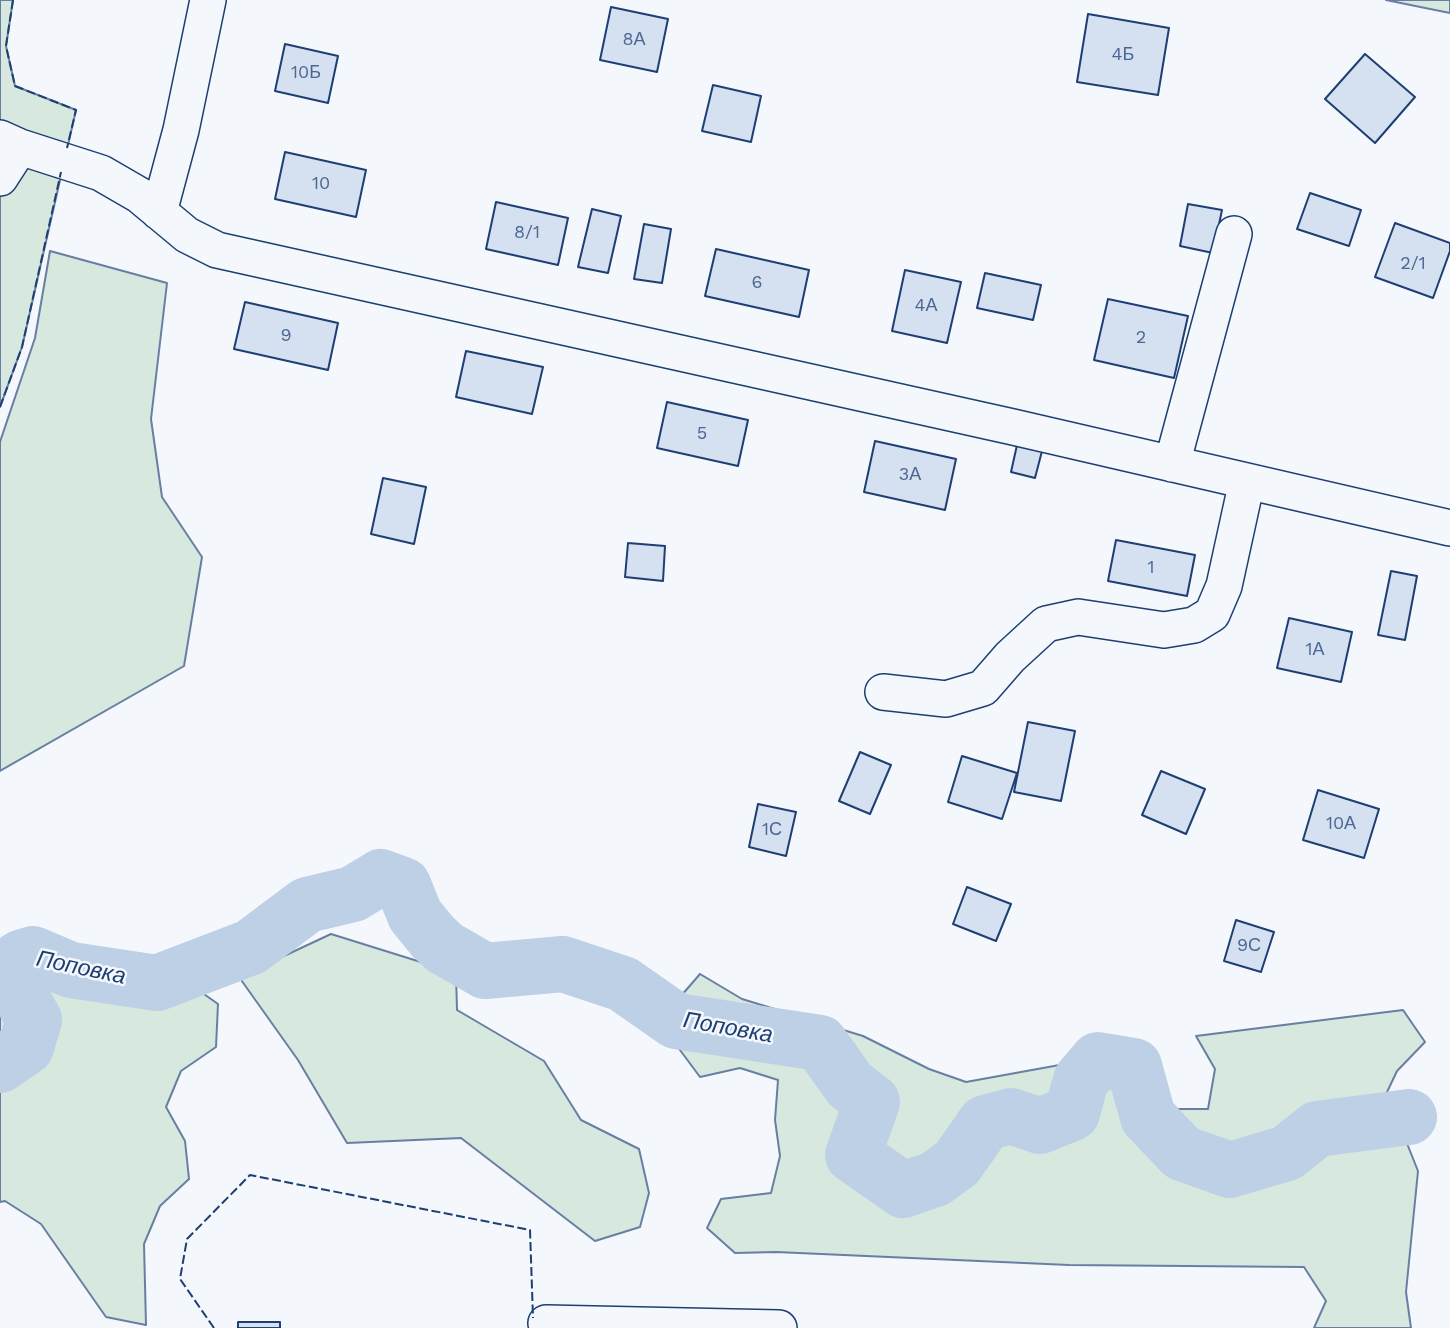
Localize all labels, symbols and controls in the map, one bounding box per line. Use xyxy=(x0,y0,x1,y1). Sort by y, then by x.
house number: 8А xyxy=(622,29,646,51)
house number: 4Б xyxy=(1112,44,1134,66)
house number: 10Б xyxy=(291,62,321,84)
house number: 10 xyxy=(312,173,330,195)
house number: 8/1 xyxy=(514,222,540,244)
house number: 2/1 xyxy=(1400,253,1426,275)
house number: 6 xyxy=(752,272,762,294)
house number: 4А xyxy=(914,295,938,317)
house number: 9 xyxy=(280,325,292,347)
house number: 2 xyxy=(1136,327,1146,349)
house number: 5 xyxy=(697,423,707,445)
house number: 3А xyxy=(899,464,921,486)
house number: 1 xyxy=(1147,557,1155,579)
house number: 1А xyxy=(1305,639,1325,661)
house number: 10А xyxy=(1326,813,1356,835)
house number: 1С xyxy=(762,819,782,841)
house number: 9С xyxy=(1237,935,1261,957)
water label: Поповка xyxy=(34,945,128,991)
water label: Поповка xyxy=(681,1007,775,1049)

